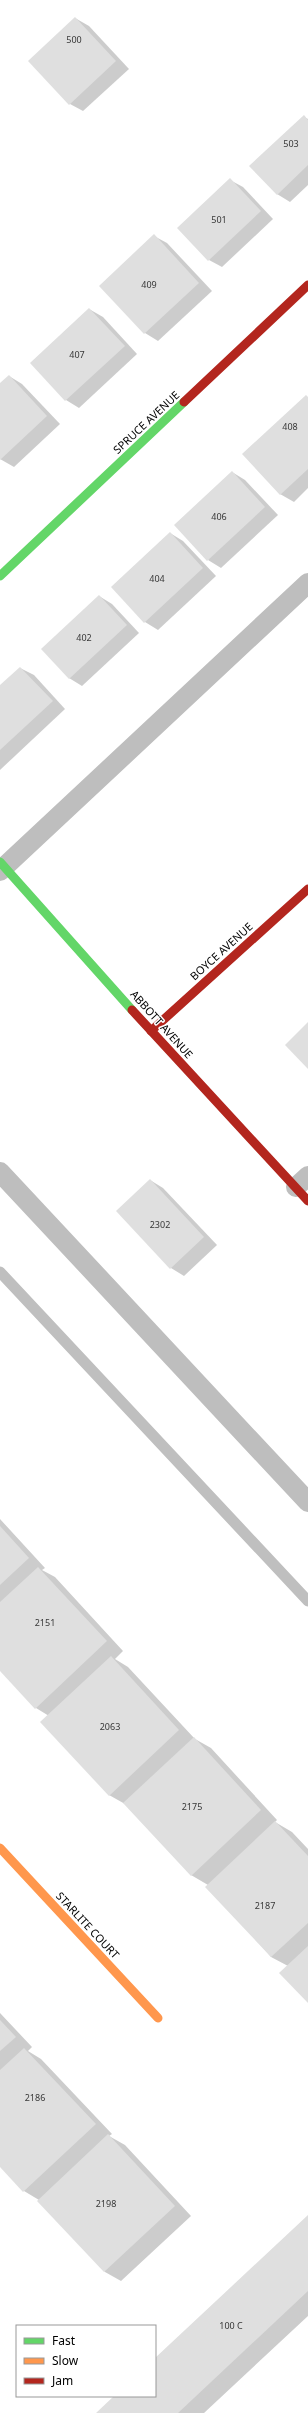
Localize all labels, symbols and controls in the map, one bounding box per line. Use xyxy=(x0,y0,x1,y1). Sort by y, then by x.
house number: 500 xyxy=(66,33,82,46)
house number: 503 xyxy=(283,137,299,150)
house number: 501 xyxy=(211,213,227,226)
house number: 409 xyxy=(141,278,157,291)
house number: 407 xyxy=(69,348,85,361)
street label: SPRUCE AVENUE xyxy=(110,387,182,457)
house number: 408 xyxy=(282,420,298,433)
house number: 406 xyxy=(211,510,227,523)
house number: 404 xyxy=(149,572,165,585)
house number: 402 xyxy=(76,631,92,644)
street label: BOYCE AVENUE xyxy=(186,919,256,983)
street label: ABBOTT AVENUE xyxy=(127,987,197,1061)
house number: 2302 xyxy=(150,1218,170,1231)
house number: 2151 xyxy=(35,1616,55,1629)
house number: 2063 xyxy=(100,1720,120,1733)
house number: 2175 xyxy=(182,1800,202,1813)
street label: STARLITE COURT xyxy=(53,1888,123,1962)
house number: 2187 xyxy=(255,1899,275,1912)
house number: 2186 xyxy=(25,2091,45,2104)
house number: 2198 xyxy=(96,2197,116,2210)
house number: 100 C xyxy=(219,2319,243,2332)
legend xyxy=(16,2325,156,2397)
text: Fast xyxy=(52,2332,76,2349)
text: Slow xyxy=(52,2352,79,2369)
text: Jam xyxy=(51,2372,73,2389)

